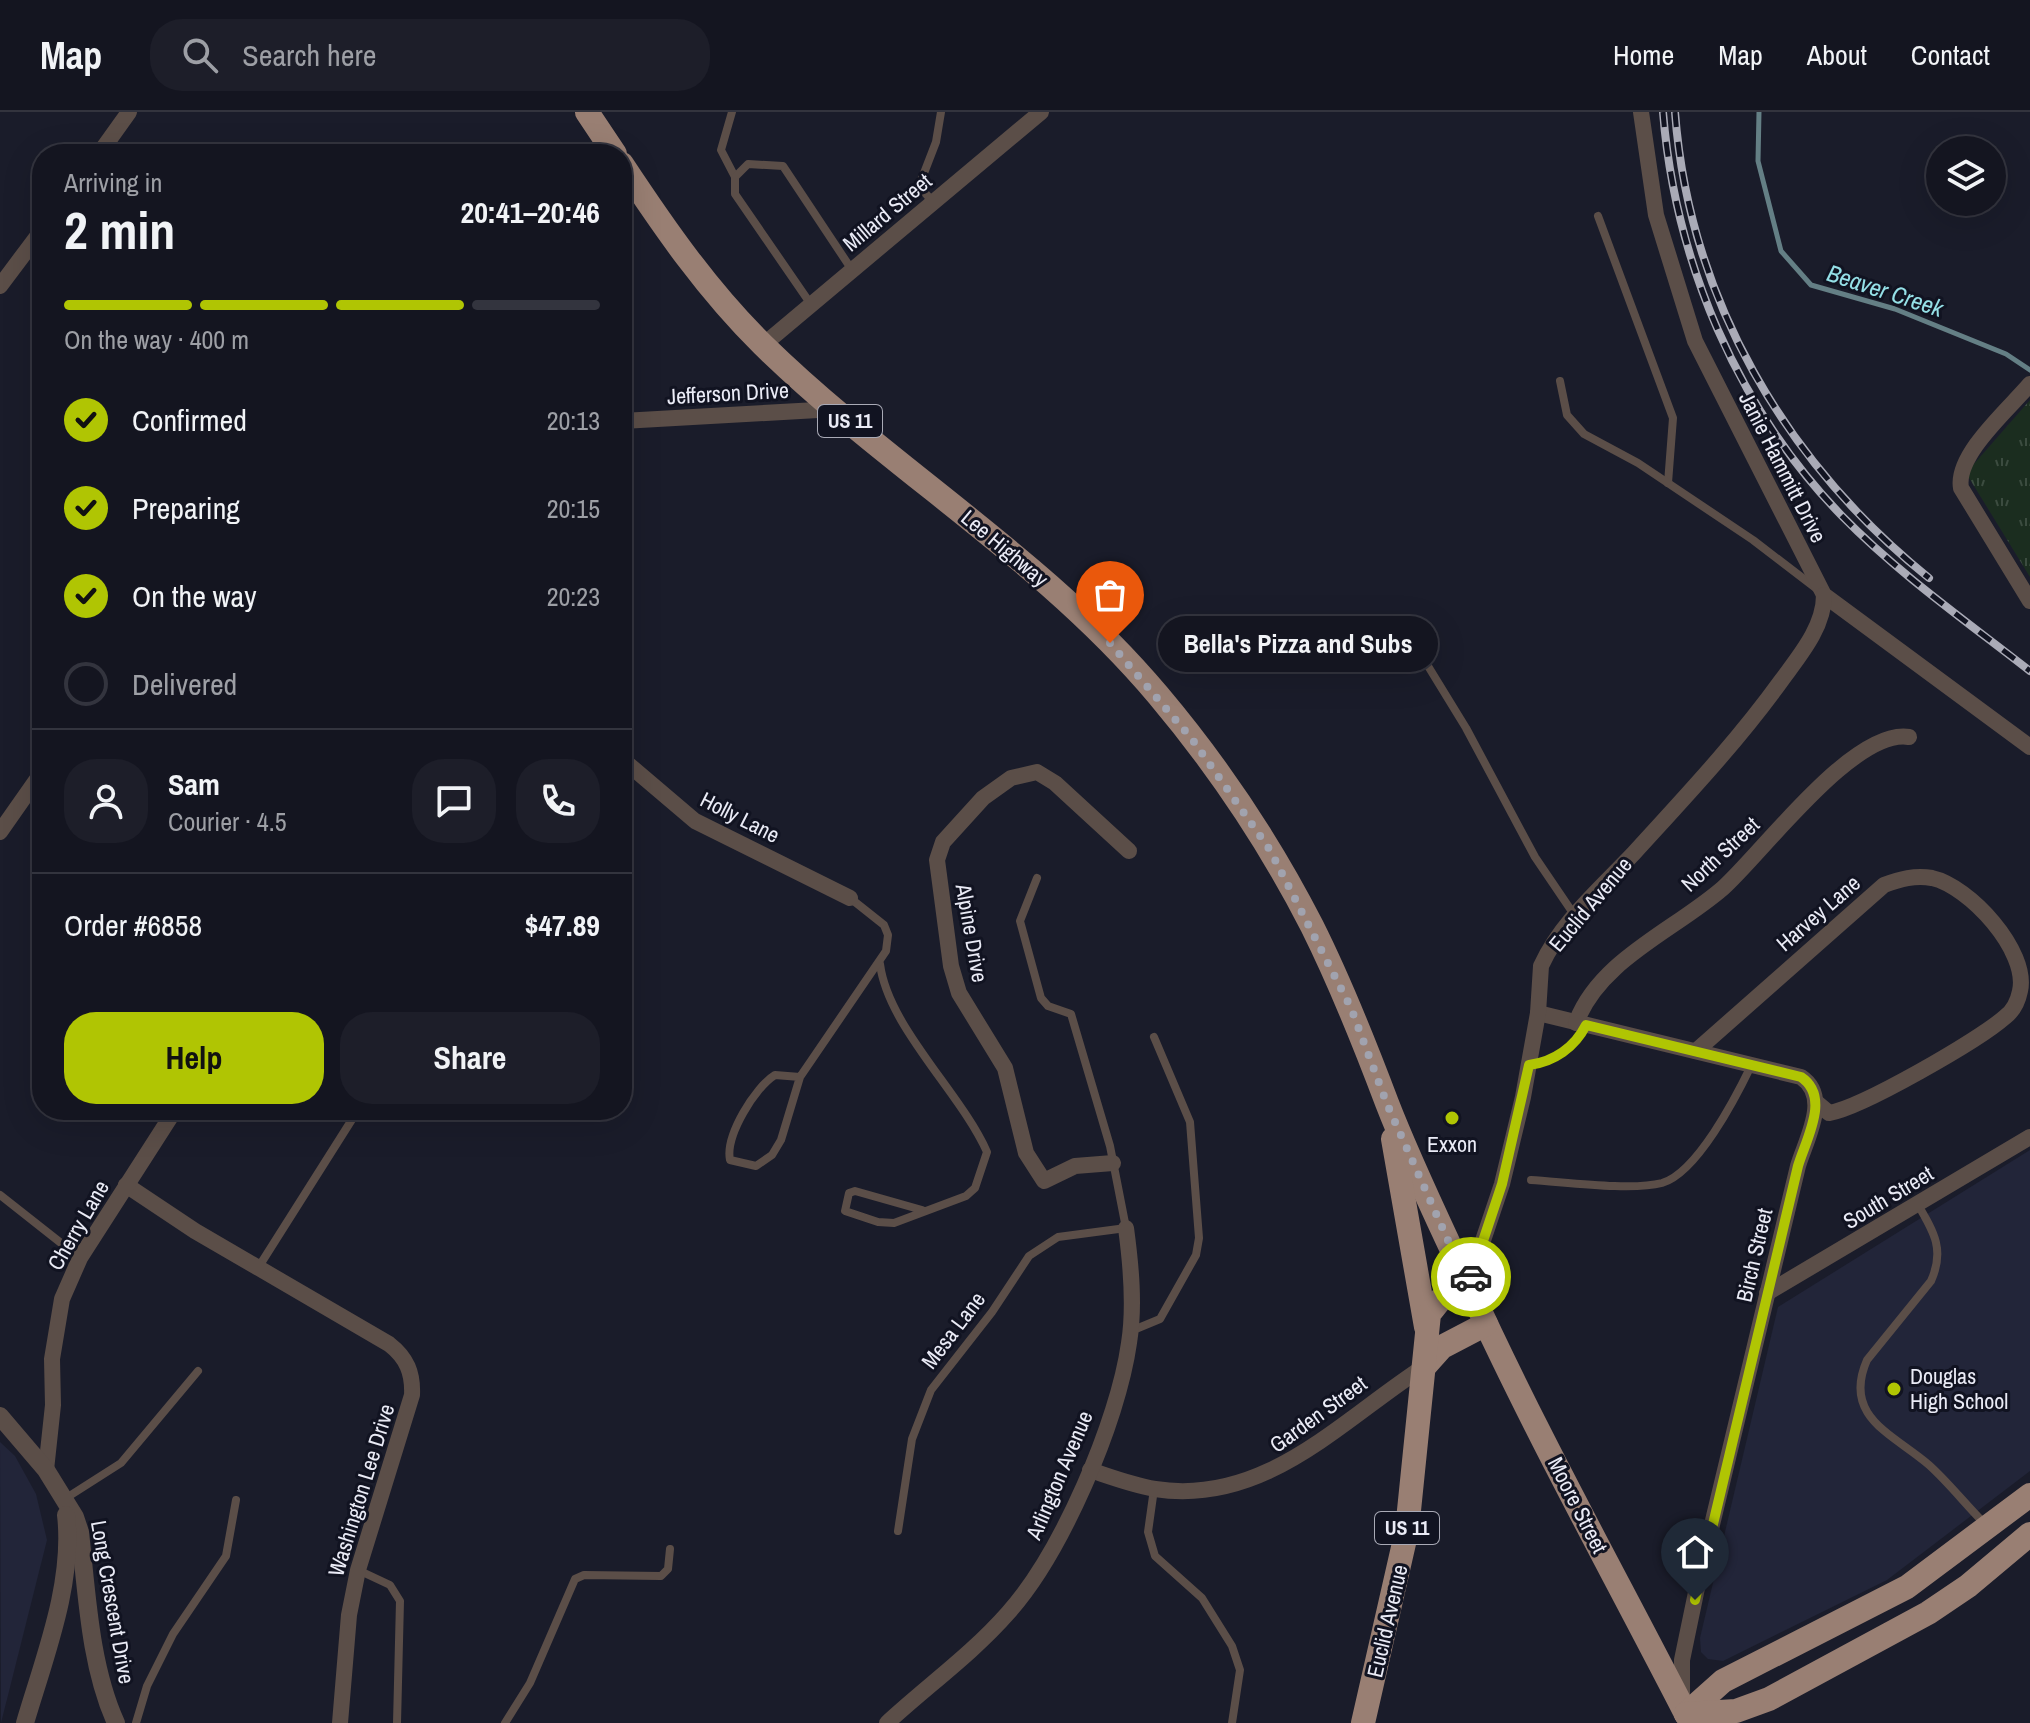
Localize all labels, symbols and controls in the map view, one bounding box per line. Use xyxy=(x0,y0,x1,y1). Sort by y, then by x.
search box xyxy=(150,19,710,91)
text: Map xyxy=(40,30,102,81)
icon: search xyxy=(178,33,222,77)
text: Search here xyxy=(242,35,376,75)
text: Home xyxy=(1613,36,1674,74)
text: Map xyxy=(1718,36,1763,74)
text: About xyxy=(1807,36,1867,74)
text: Contact xyxy=(1911,36,1990,74)
map controls xyxy=(1926,136,2006,216)
button: layers xyxy=(1926,136,2006,216)
text: Arriving in xyxy=(64,165,162,200)
street label: Millard Street xyxy=(836,166,938,258)
text: 20:41–20:46 xyxy=(461,192,600,232)
text: 2 min xyxy=(64,195,175,265)
water label: Beaver Creek xyxy=(1823,256,1949,324)
text: On the way · 400 m xyxy=(64,322,249,357)
street label: Jefferson Drive xyxy=(666,375,790,411)
street label: Janie Hammitt Drive xyxy=(1732,386,1834,548)
icon: check xyxy=(64,398,108,442)
text: Confirmed xyxy=(132,400,247,440)
text: 20:13 xyxy=(547,403,600,438)
road number: US 11 xyxy=(818,405,882,437)
icon: check xyxy=(64,486,108,530)
text: Preparing xyxy=(132,488,240,528)
text: 20:15 xyxy=(547,491,600,526)
street label: Lee Highway xyxy=(955,503,1055,593)
pin xyxy=(1076,561,1144,643)
icon: bag xyxy=(1088,573,1132,617)
icon: check xyxy=(64,574,108,618)
text: On the way xyxy=(132,576,256,616)
text: 20:23 xyxy=(547,579,600,614)
callout: Bella's Pizza and Subs xyxy=(1158,615,1438,671)
text: Bella's Pizza and Subs xyxy=(1183,626,1413,661)
text: Delivered xyxy=(132,664,237,704)
button: person xyxy=(64,759,148,843)
button: chat xyxy=(412,759,496,843)
button: phone xyxy=(516,759,600,843)
text: Sam xyxy=(168,764,220,804)
street label: Holly Lane xyxy=(695,784,785,850)
text: Courier · 4.5 xyxy=(168,804,287,839)
street label: North Street xyxy=(1674,810,1766,898)
street label: Euclid Avenue xyxy=(1542,850,1638,958)
street label: Harvey Lane xyxy=(1770,868,1866,958)
street label: Alpine Drive xyxy=(948,881,995,984)
text: Order #6858 xyxy=(64,905,202,945)
text: $47.89 xyxy=(525,905,600,945)
button: Help xyxy=(64,1012,324,1104)
button: Share xyxy=(340,1012,600,1104)
marker: Exxon xyxy=(1443,1109,1461,1127)
place label: Exxon xyxy=(1427,1129,1477,1159)
street label: South Street xyxy=(1837,1158,1939,1236)
street label: Cherry Lane xyxy=(40,1175,116,1275)
street label: Birch Street xyxy=(1729,1205,1779,1305)
courier xyxy=(1431,1237,1511,1317)
icon: car xyxy=(1449,1255,1493,1299)
street label: Mesa Lane xyxy=(914,1285,992,1375)
place label: Douglas High School xyxy=(1910,1361,2008,1416)
street label: Garden Street xyxy=(1263,1369,1373,1459)
marker: Douglas High School xyxy=(1885,1380,1903,1398)
street label: Washington Lee Drive xyxy=(321,1400,401,1580)
street label: Arlington Avenue xyxy=(1018,1406,1100,1545)
street label: Moore Street xyxy=(1541,1452,1615,1558)
road number: US 11 xyxy=(1375,1512,1439,1544)
street label: Long Crescent Drive xyxy=(84,1518,142,1686)
pin xyxy=(1661,1518,1729,1600)
icon: home xyxy=(1673,1530,1717,1574)
street label: Euclid Avenue xyxy=(1359,1562,1415,1680)

